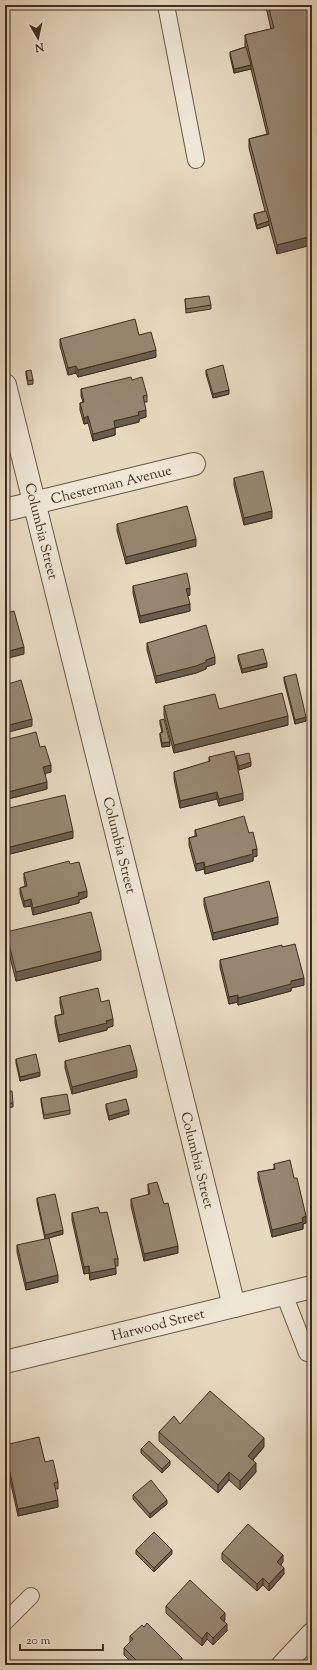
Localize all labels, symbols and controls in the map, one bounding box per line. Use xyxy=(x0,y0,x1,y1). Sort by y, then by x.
north arrow xyxy=(18,18,58,58)
text: N xyxy=(34,38,46,56)
street label: Chesterman Avenue xyxy=(49,461,174,511)
street label: Columbia Street xyxy=(18,481,62,582)
street label: Columbia Street xyxy=(96,795,140,896)
street label: Columbia Street xyxy=(174,1110,218,1211)
street label: Harwood Street xyxy=(110,1305,207,1347)
scale bar xyxy=(20,1626,103,1652)
text: 20 m xyxy=(26,1632,51,1650)

